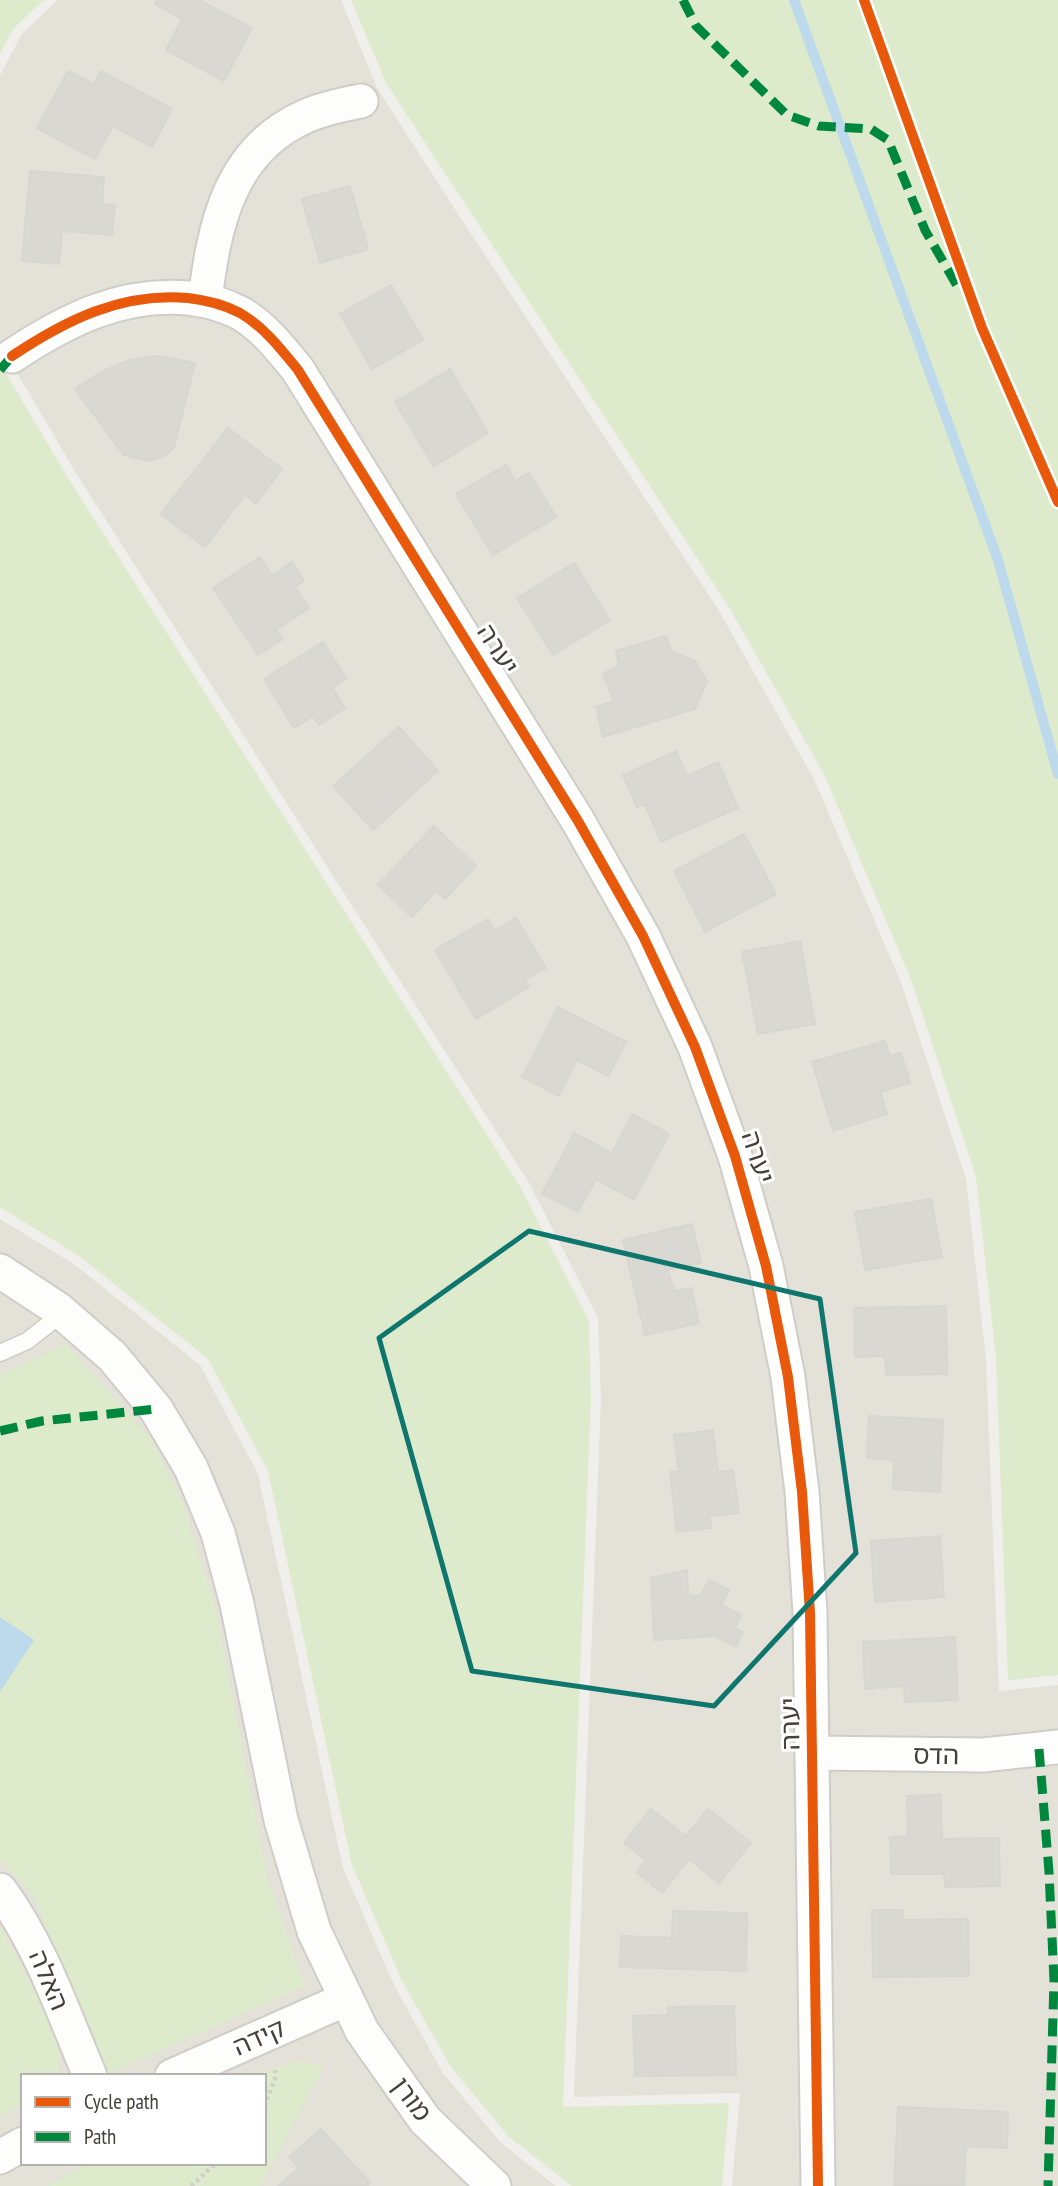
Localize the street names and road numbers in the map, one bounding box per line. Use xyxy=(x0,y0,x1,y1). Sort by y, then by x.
street label: יערה xyxy=(470,618,526,680)
street label: יערה xyxy=(735,1127,782,1187)
street label: יערה xyxy=(773,1697,806,1751)
street label: הדס xyxy=(913,1738,959,1771)
street label: האלה xyxy=(22,1945,77,2015)
street label: קידה xyxy=(227,2011,290,2063)
street label: מורן xyxy=(385,2070,440,2127)

